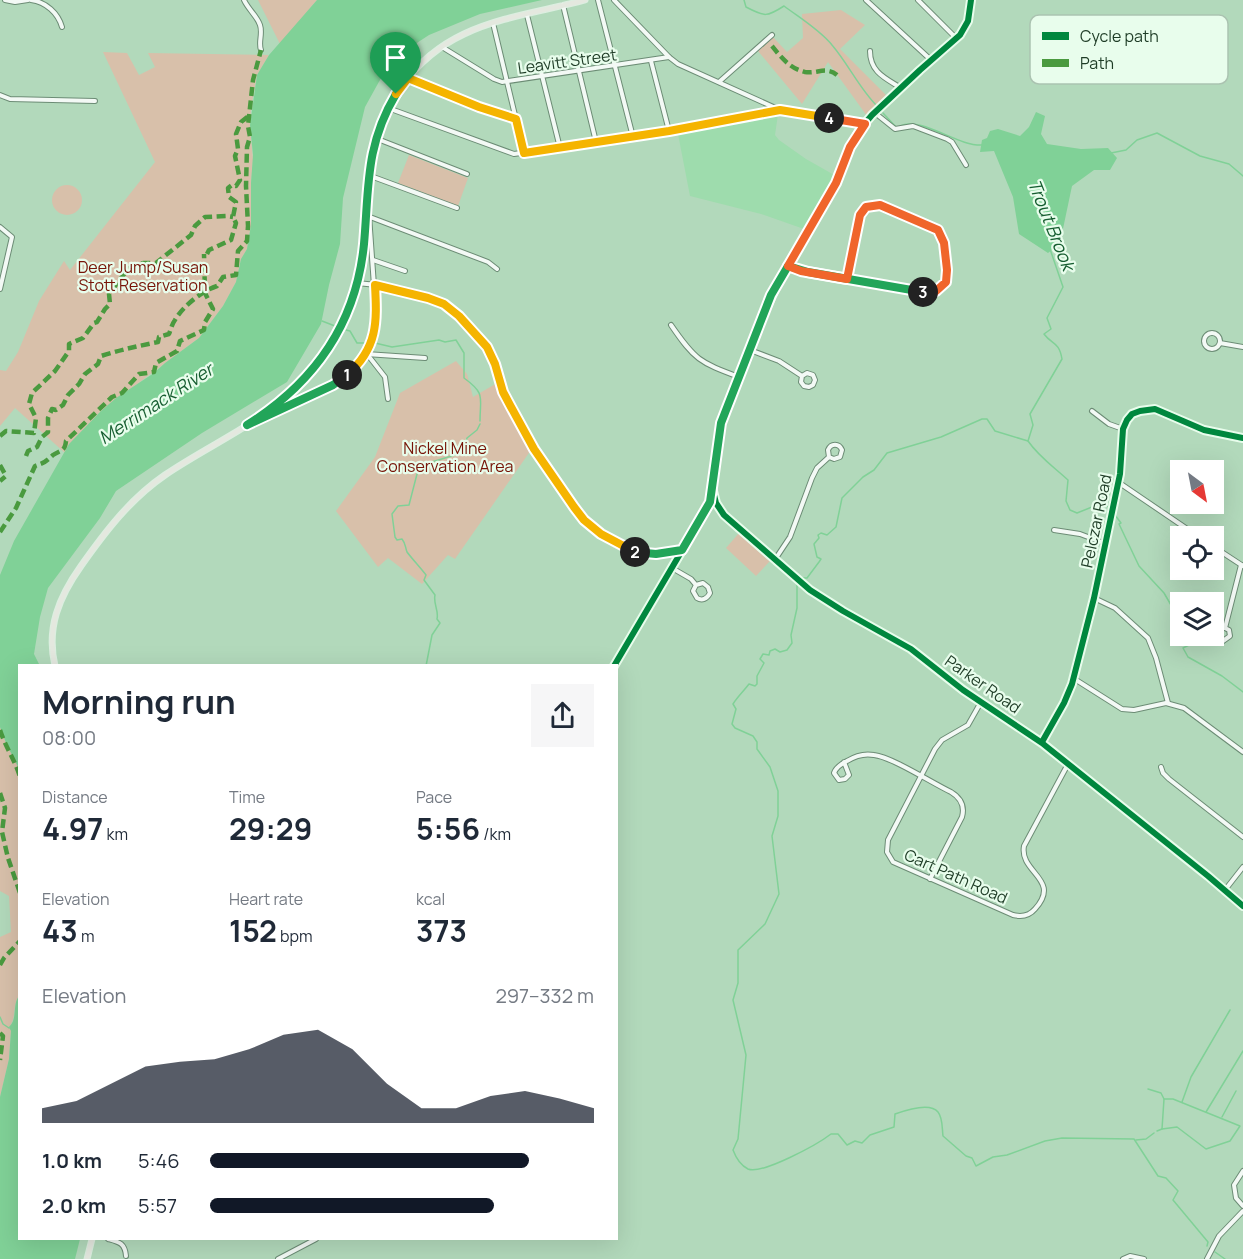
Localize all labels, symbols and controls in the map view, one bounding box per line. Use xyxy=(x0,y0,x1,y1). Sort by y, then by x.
legend xyxy=(1030,15,1228,84)
text: Cycle path xyxy=(1080,25,1159,47)
pin xyxy=(370,32,421,94)
icon: arrive xyxy=(379,41,412,74)
street label: Leavitt Street xyxy=(516,43,618,79)
text: Path xyxy=(1080,52,1114,74)
pin: 4 xyxy=(814,103,844,133)
text: 4 xyxy=(824,107,834,129)
water label: Trout Brook xyxy=(1023,176,1082,276)
park label: Deer Jump/Susan Stott Reservation xyxy=(78,256,208,296)
pin: 3 xyxy=(908,277,938,307)
text: 3 xyxy=(918,281,928,303)
water label: Merrimack River xyxy=(94,356,219,449)
pin: 1 xyxy=(332,360,362,390)
text: 1 xyxy=(343,364,351,386)
park label: Nickel Mine Conservation Area xyxy=(377,437,513,477)
north arrow xyxy=(1170,460,1224,514)
map controls xyxy=(1170,460,1224,646)
street label: Pelczar Road xyxy=(1075,472,1117,570)
button: locate xyxy=(1170,526,1224,580)
pin: 2 xyxy=(620,537,650,567)
text: 2 xyxy=(630,541,640,563)
button: layers xyxy=(1170,592,1224,646)
street label: Parker Road xyxy=(941,650,1025,718)
text: Morning run xyxy=(42,679,236,724)
button: share xyxy=(531,684,594,747)
text: 08:00 xyxy=(42,724,96,751)
text: Distance xyxy=(42,786,108,808)
text: Time xyxy=(229,786,265,808)
text: Pace xyxy=(416,786,452,808)
text: 4.97 xyxy=(42,808,103,849)
text: 29:29 xyxy=(229,808,312,849)
text: 5:56 xyxy=(416,808,480,849)
text: km xyxy=(103,823,128,845)
text: /km xyxy=(480,823,511,845)
street label: Cart Path Road xyxy=(901,843,1011,909)
text: Elevation xyxy=(42,888,110,910)
text: Heart rate xyxy=(229,888,303,910)
text: kcal xyxy=(416,888,445,910)
text: 43 xyxy=(42,910,78,951)
text: 152 xyxy=(229,910,277,951)
text: 373 xyxy=(416,910,467,951)
text: m xyxy=(78,925,94,947)
text: bpm xyxy=(277,925,313,947)
text: Elevation xyxy=(42,982,126,1009)
text: 297–332 m xyxy=(495,982,594,1009)
text: 1.0 km xyxy=(42,1147,102,1174)
text: 5:46 xyxy=(138,1147,180,1174)
text: 2.0 km xyxy=(42,1192,106,1219)
text: 5:57 xyxy=(138,1192,177,1219)

